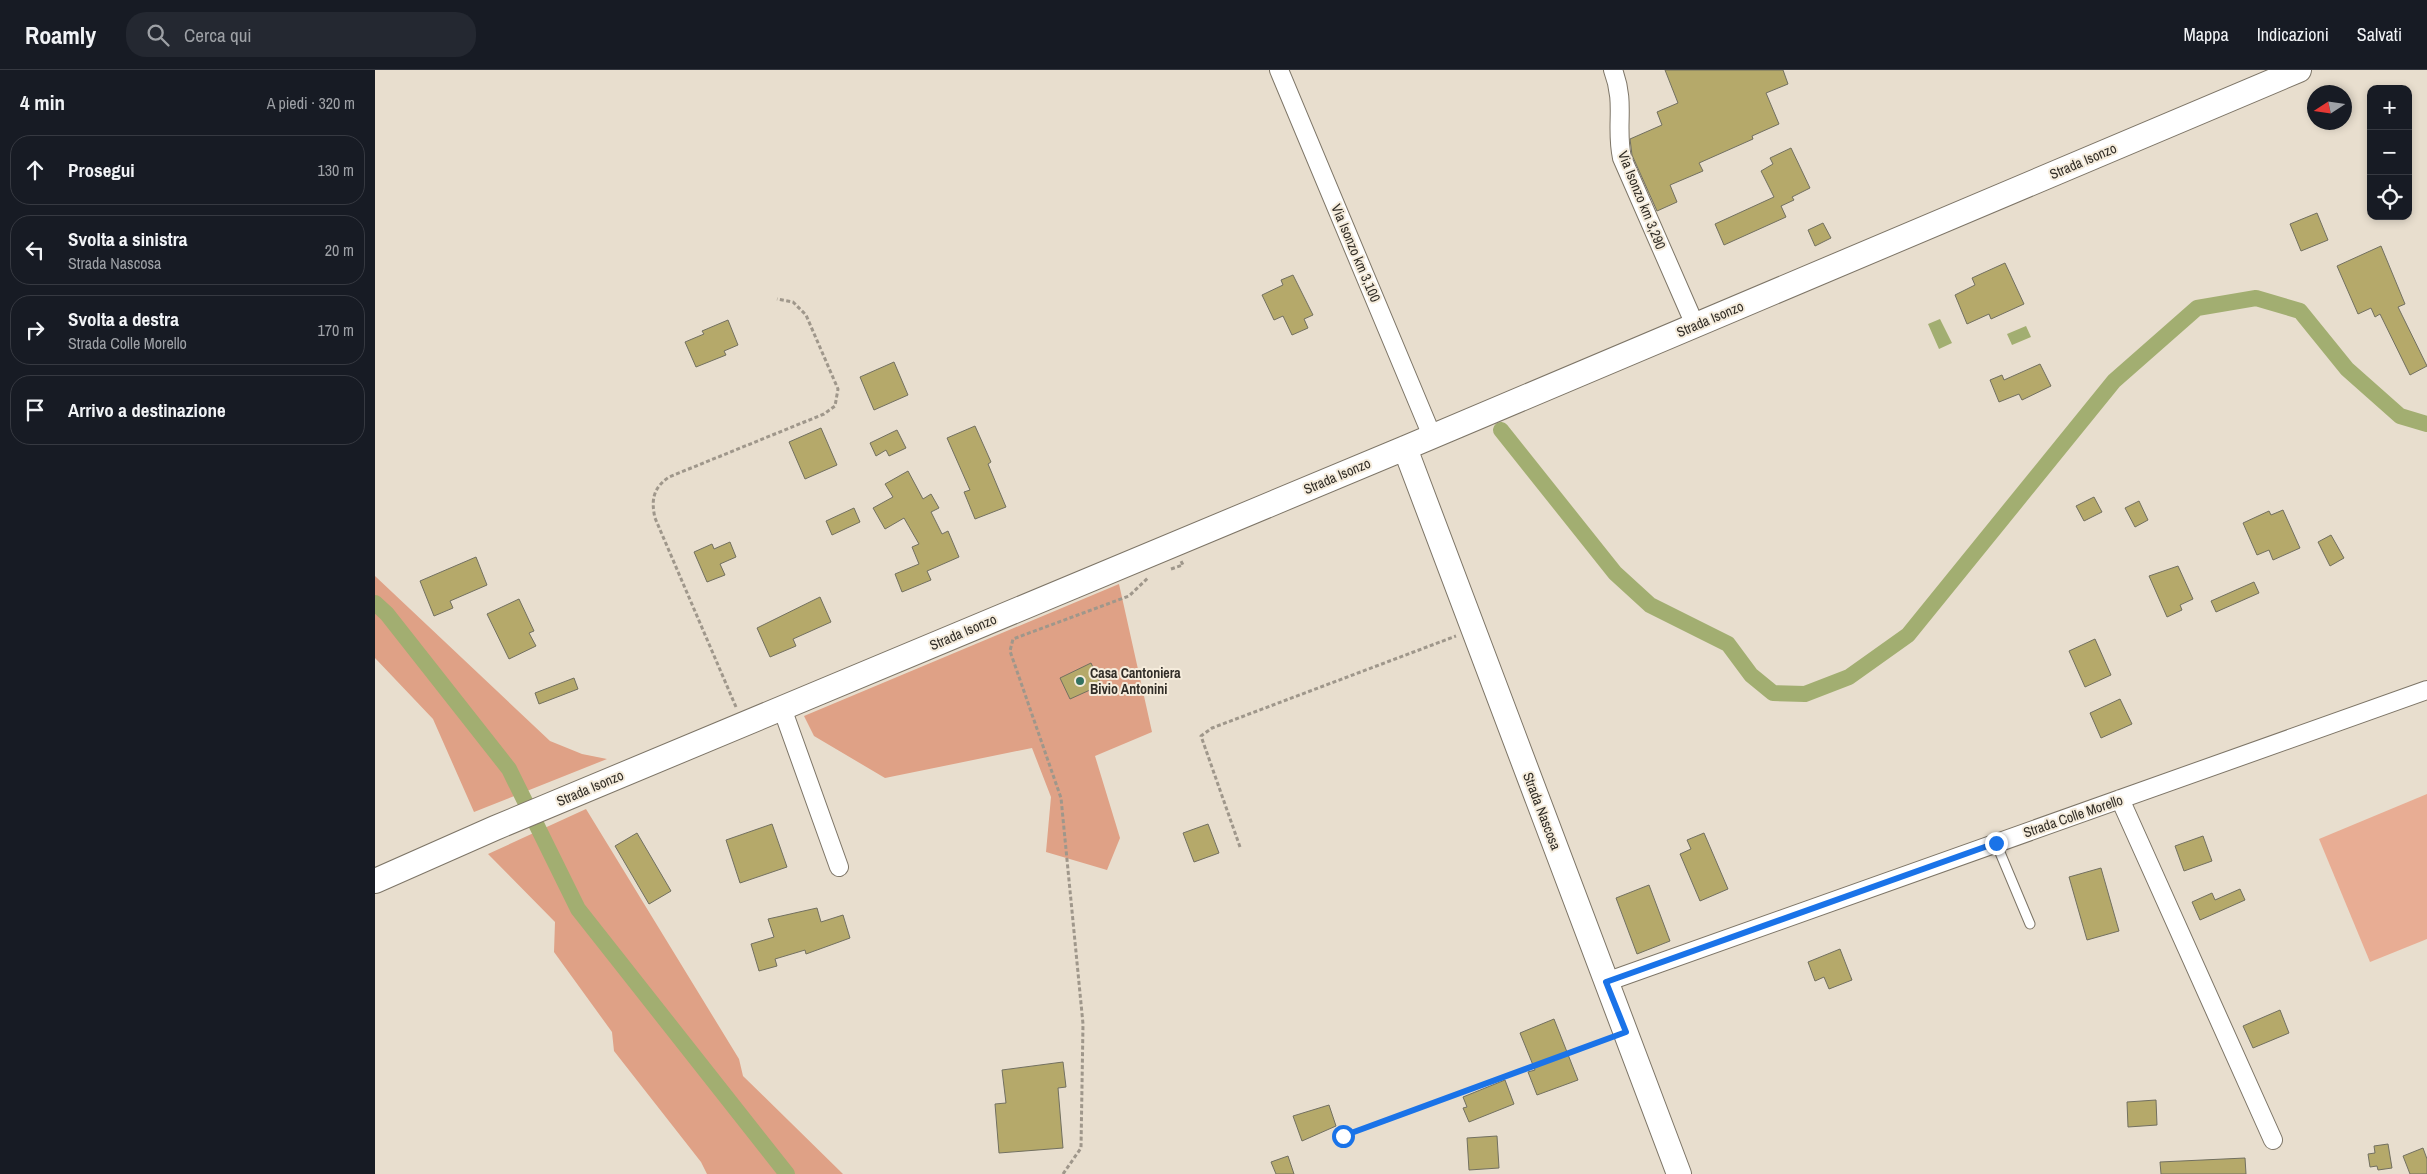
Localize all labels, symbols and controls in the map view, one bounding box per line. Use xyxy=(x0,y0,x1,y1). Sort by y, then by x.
search box xyxy=(126,12,476,57)
text: Roamly xyxy=(25,19,96,51)
icon: search xyxy=(144,21,172,49)
text: Cerca qui xyxy=(184,22,252,48)
text: Mappa xyxy=(2184,22,2229,47)
text: Indicazioni xyxy=(2257,22,2329,47)
text: Salvati xyxy=(2357,22,2402,47)
north arrow xyxy=(2307,85,2352,130)
map controls xyxy=(2367,85,2412,220)
button: + xyxy=(2367,85,2412,130)
text: 4 min xyxy=(20,88,65,117)
text: A piedi · 320 m xyxy=(267,92,355,114)
button: − xyxy=(2367,130,2412,175)
street label: Strada Isonzo xyxy=(2047,139,2119,183)
street label: Via Isonzo km 3,290 xyxy=(1614,148,1670,252)
icon: ahead xyxy=(21,156,49,184)
text: Prosegui xyxy=(68,157,135,183)
text: 130 m xyxy=(318,159,354,181)
button: locate xyxy=(2367,175,2412,220)
street label: Via Isonzo km 3,100 xyxy=(1327,201,1385,305)
text: Svolta a sinistra xyxy=(68,226,188,252)
icon: left xyxy=(21,236,49,264)
text: 20 m xyxy=(325,239,354,261)
text: Strada Nascosa xyxy=(68,252,161,274)
street label: Strada Isonzo xyxy=(1674,297,1746,341)
text: Svolta a destra xyxy=(68,306,179,332)
icon: right xyxy=(21,316,49,344)
text: 170 m xyxy=(318,319,354,341)
text: Strada Colle Morello xyxy=(68,332,187,354)
icon: arrive xyxy=(21,396,49,424)
text: Arrivo a destinazione xyxy=(68,397,226,423)
street label: Strada Isonzo xyxy=(1301,454,1373,498)
street label: Strada Isonzo xyxy=(927,610,999,654)
place label: Casa Cantoniera Bivio Antonini xyxy=(1090,664,1181,698)
marker: Casa Cantoniera Bivio Antonini xyxy=(1074,675,1086,687)
street label: Strada Isonzo xyxy=(554,766,626,810)
street label: Strada Nascosa xyxy=(1519,770,1565,853)
street label: Strada Colle Morello xyxy=(2021,791,2125,841)
route end xyxy=(1985,832,2008,855)
route start xyxy=(1332,1125,1355,1148)

